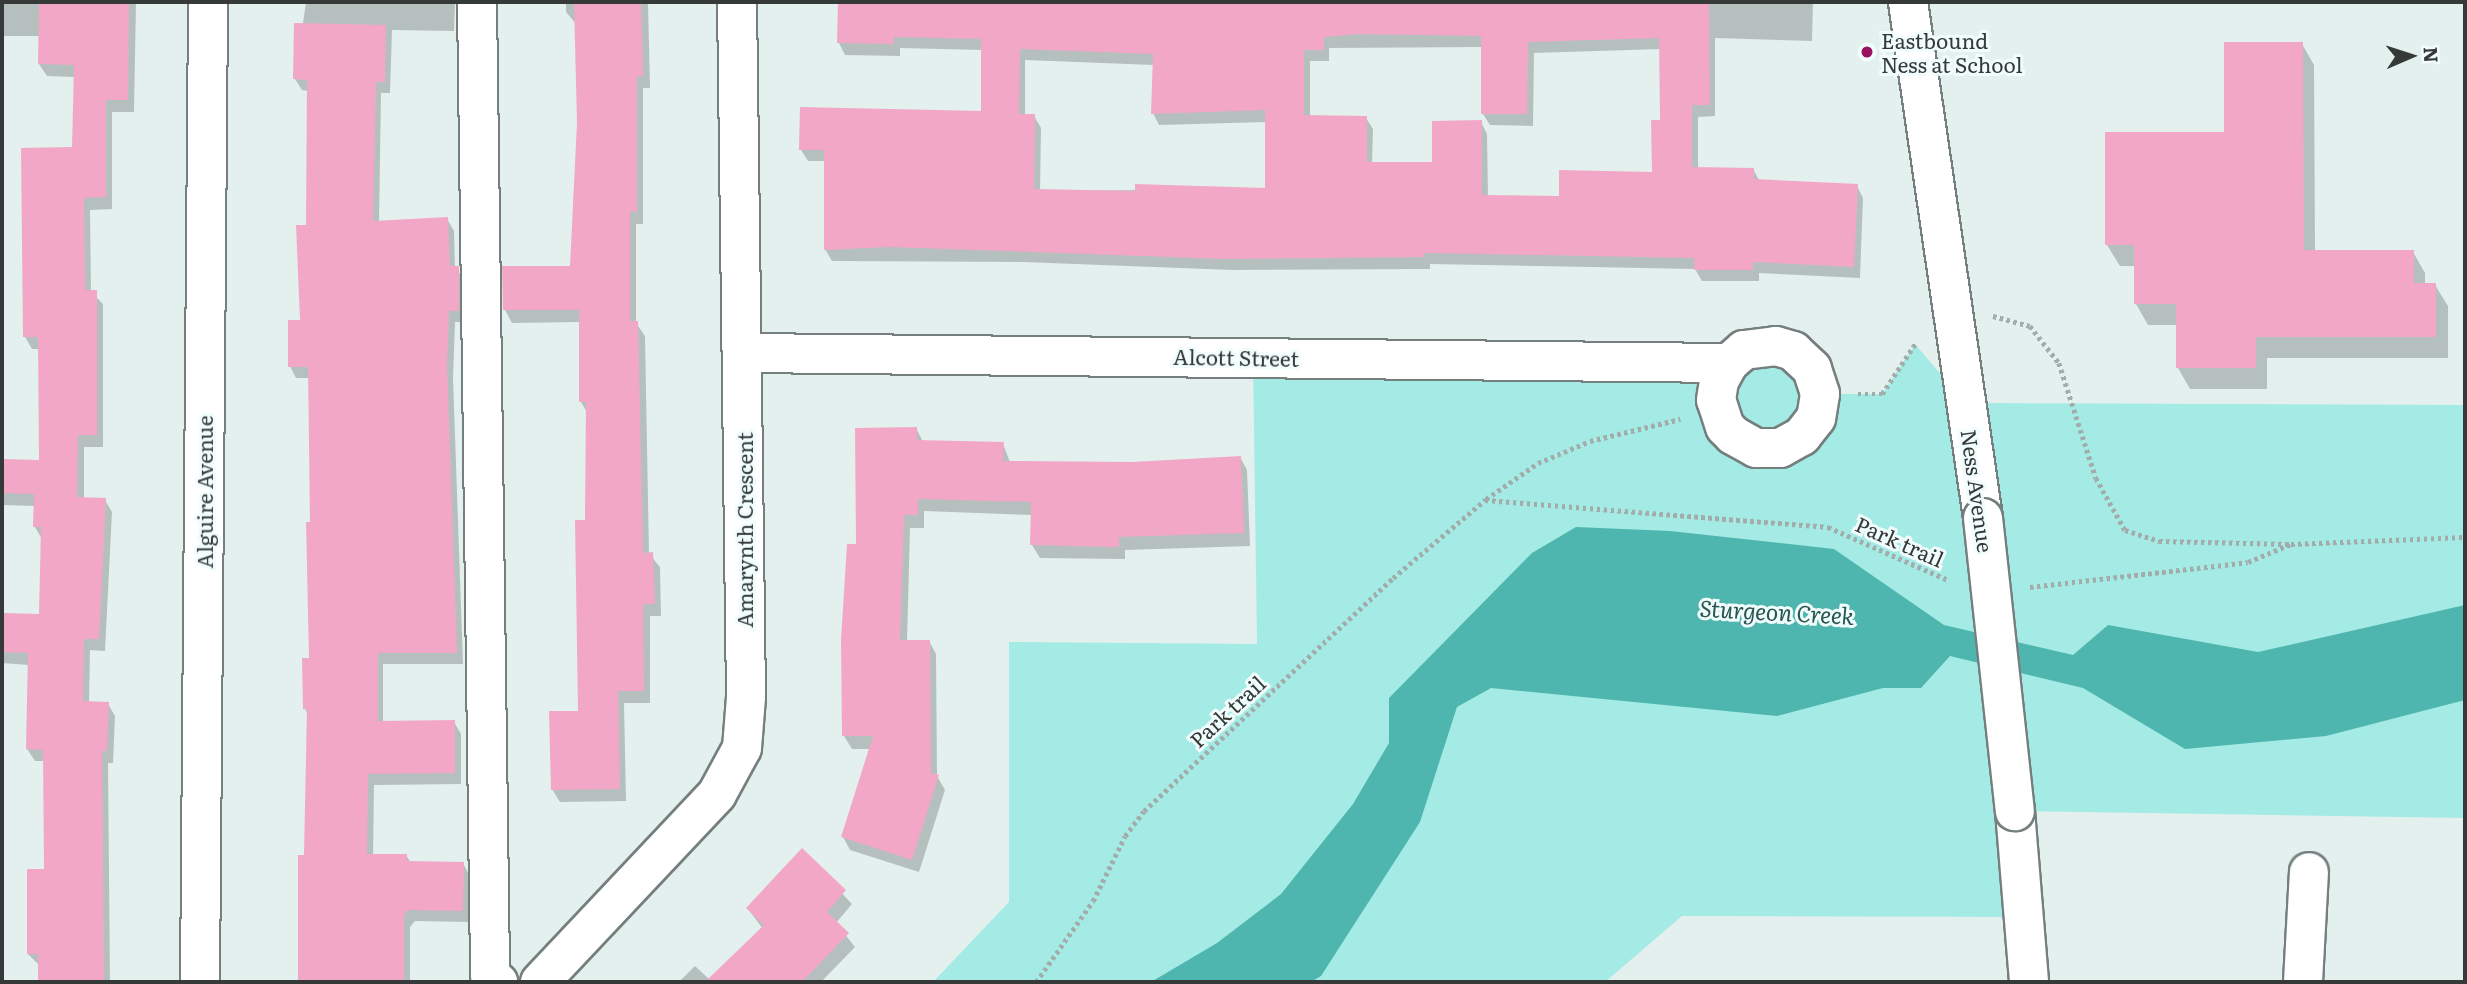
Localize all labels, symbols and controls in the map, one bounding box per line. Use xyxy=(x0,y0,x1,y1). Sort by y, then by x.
north arrow xyxy=(2376,21,2446,91)
place label: Eastbound Ness at School xyxy=(1881,27,2023,77)
marker: Eastbound Ness at School xyxy=(1859,44,1875,60)
text: N xyxy=(2418,46,2446,64)
street label: Alcott Street xyxy=(1173,343,1299,371)
street label: Alguire Avenue xyxy=(191,415,217,569)
street label: Ness Avenue xyxy=(1957,428,1999,554)
street label: Amarynth Crescent xyxy=(731,432,757,628)
street label: Park trail xyxy=(1852,510,1948,572)
water label: Sturgeon Creek xyxy=(1699,593,1855,629)
street label: Park trail xyxy=(1184,670,1270,752)

